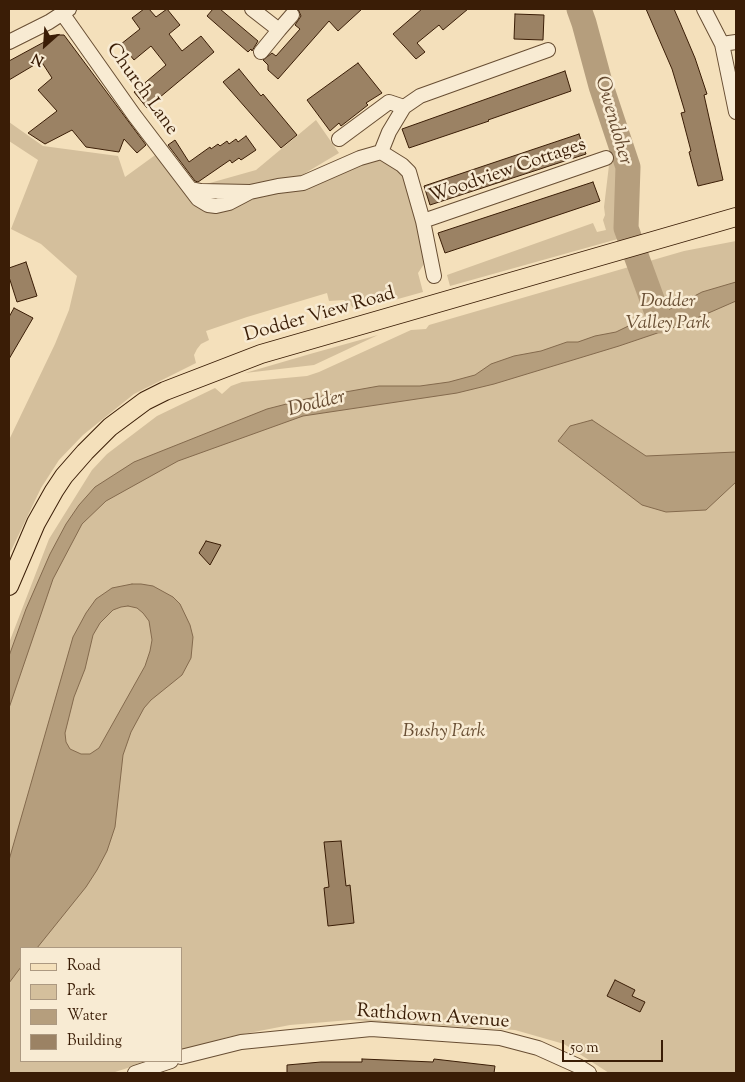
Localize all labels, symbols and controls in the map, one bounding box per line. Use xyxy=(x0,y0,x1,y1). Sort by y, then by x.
north arrow xyxy=(20,20,70,70)
street label: Church Lane xyxy=(100,40,182,140)
text: N xyxy=(29,47,48,70)
water label: Owendoher xyxy=(588,74,636,168)
street label: Woodview Cottages xyxy=(426,134,590,210)
street label: Dodder View Road xyxy=(242,284,398,348)
park label: Dodder Valley Park xyxy=(626,292,710,336)
water label: Dodder xyxy=(286,386,348,424)
park label: Bushy Park xyxy=(403,722,485,744)
legend xyxy=(20,947,182,1062)
text: Road xyxy=(67,956,101,977)
text: Park xyxy=(67,981,96,1002)
street label: Rathdown Avenue xyxy=(356,1001,510,1035)
text: Water xyxy=(67,1006,107,1027)
scale bar xyxy=(565,1030,666,1062)
text: Building xyxy=(67,1031,122,1052)
text: 50 m xyxy=(570,1038,599,1059)

